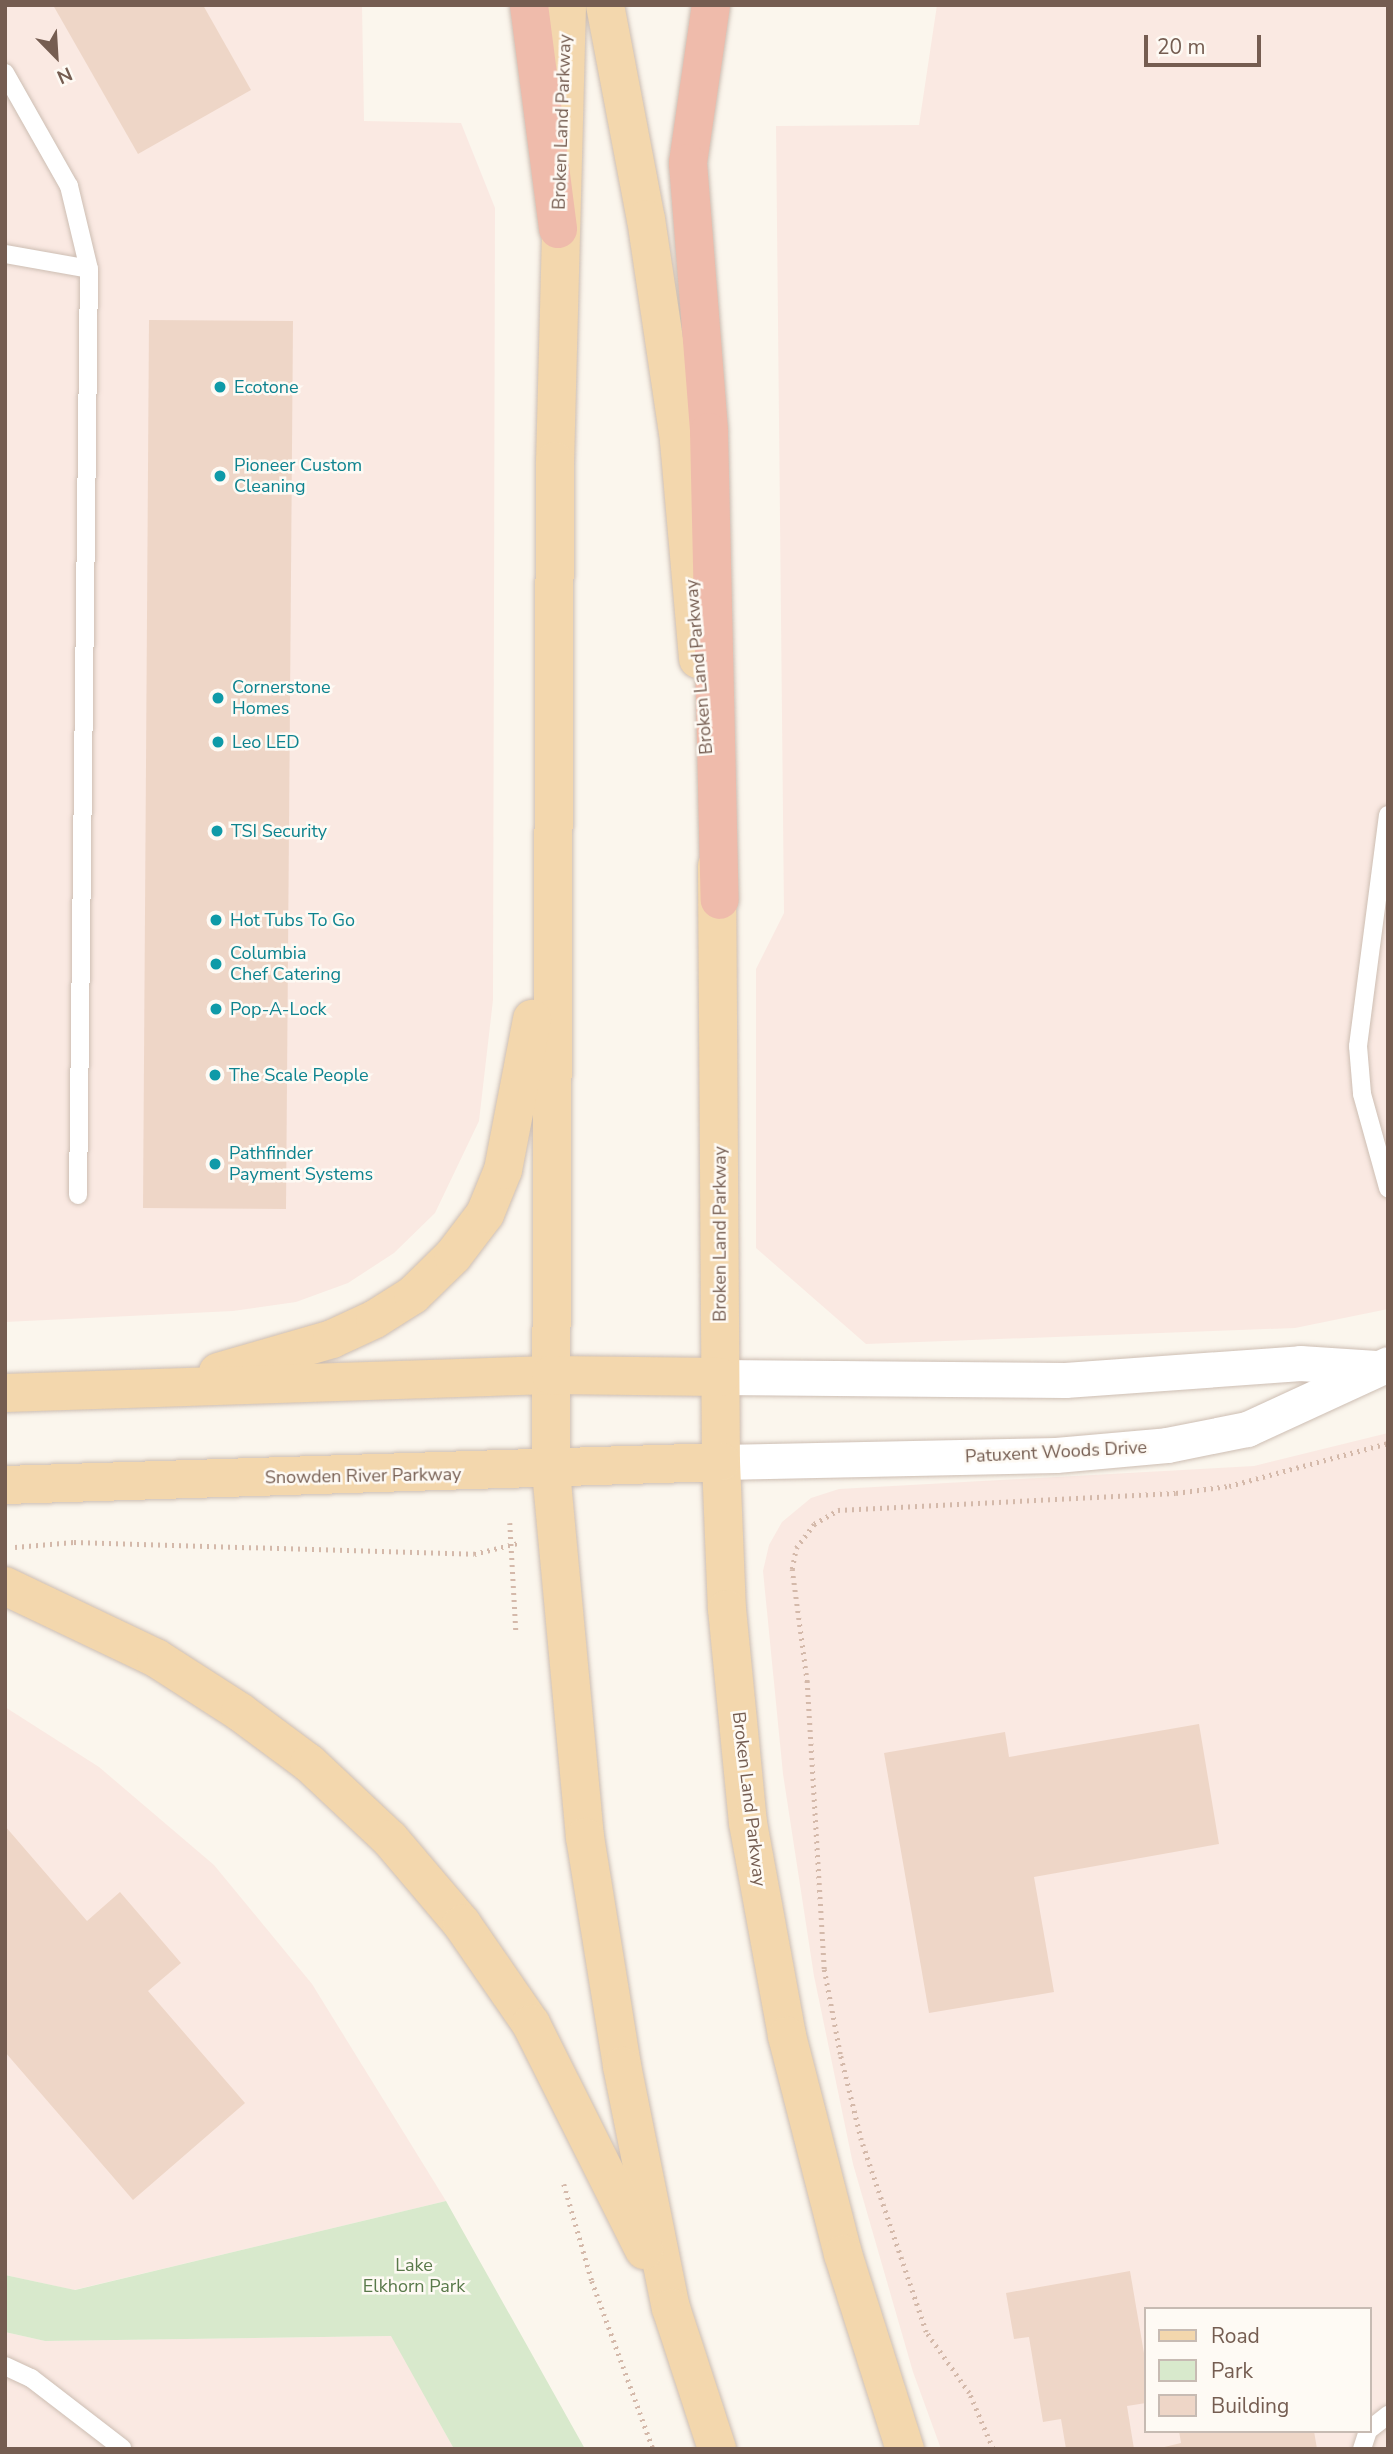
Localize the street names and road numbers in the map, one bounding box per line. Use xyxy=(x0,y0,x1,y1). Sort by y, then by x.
street label: Broken Land Parkway xyxy=(548,34,576,210)
street label: Broken Land Parkway xyxy=(681,579,717,755)
street label: Broken Land Parkway xyxy=(709,1146,731,1322)
street label: Patuxent Woods Drive xyxy=(965,1436,1147,1468)
street label: Snowden River Parkway xyxy=(265,1463,461,1489)
street label: Broken Land Parkway xyxy=(728,1711,770,1887)

